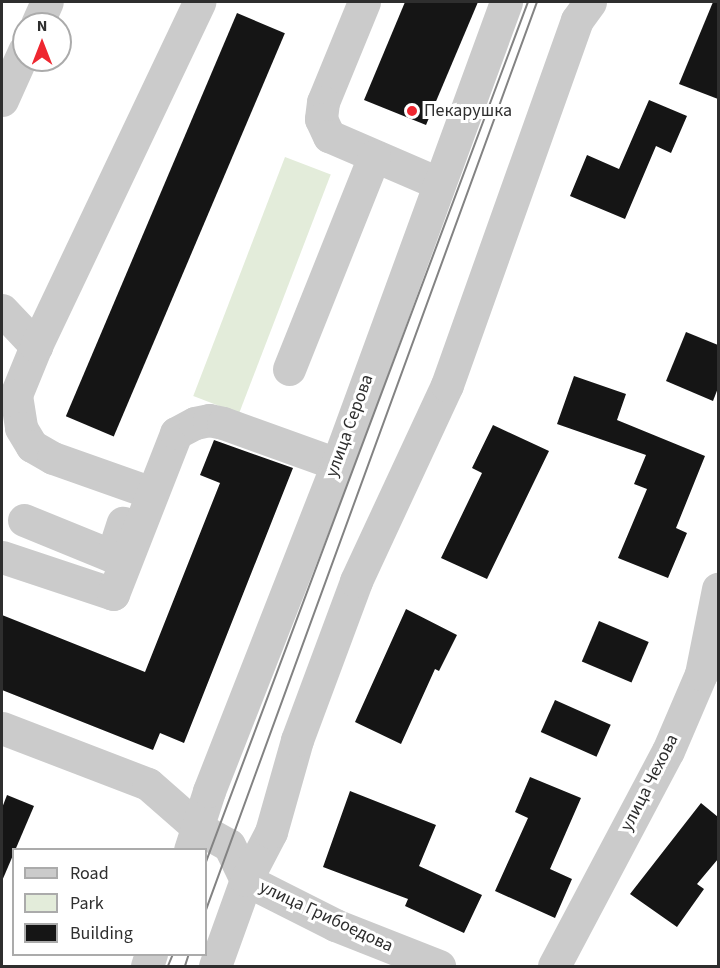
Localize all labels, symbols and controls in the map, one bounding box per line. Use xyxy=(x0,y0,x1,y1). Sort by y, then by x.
north arrow xyxy=(12,12,72,72)
text: N xyxy=(37,15,47,37)
place label: Пекарушка xyxy=(424,100,512,122)
marker: Пекарушка xyxy=(405,104,419,118)
street label: улица Серова xyxy=(321,372,379,480)
street label: улица Чехова xyxy=(616,731,684,835)
legend xyxy=(12,848,207,956)
text: Road xyxy=(70,861,109,886)
street label: улица Грибоедова xyxy=(256,877,396,957)
text: Park xyxy=(70,891,104,916)
text: Building xyxy=(70,921,133,946)

